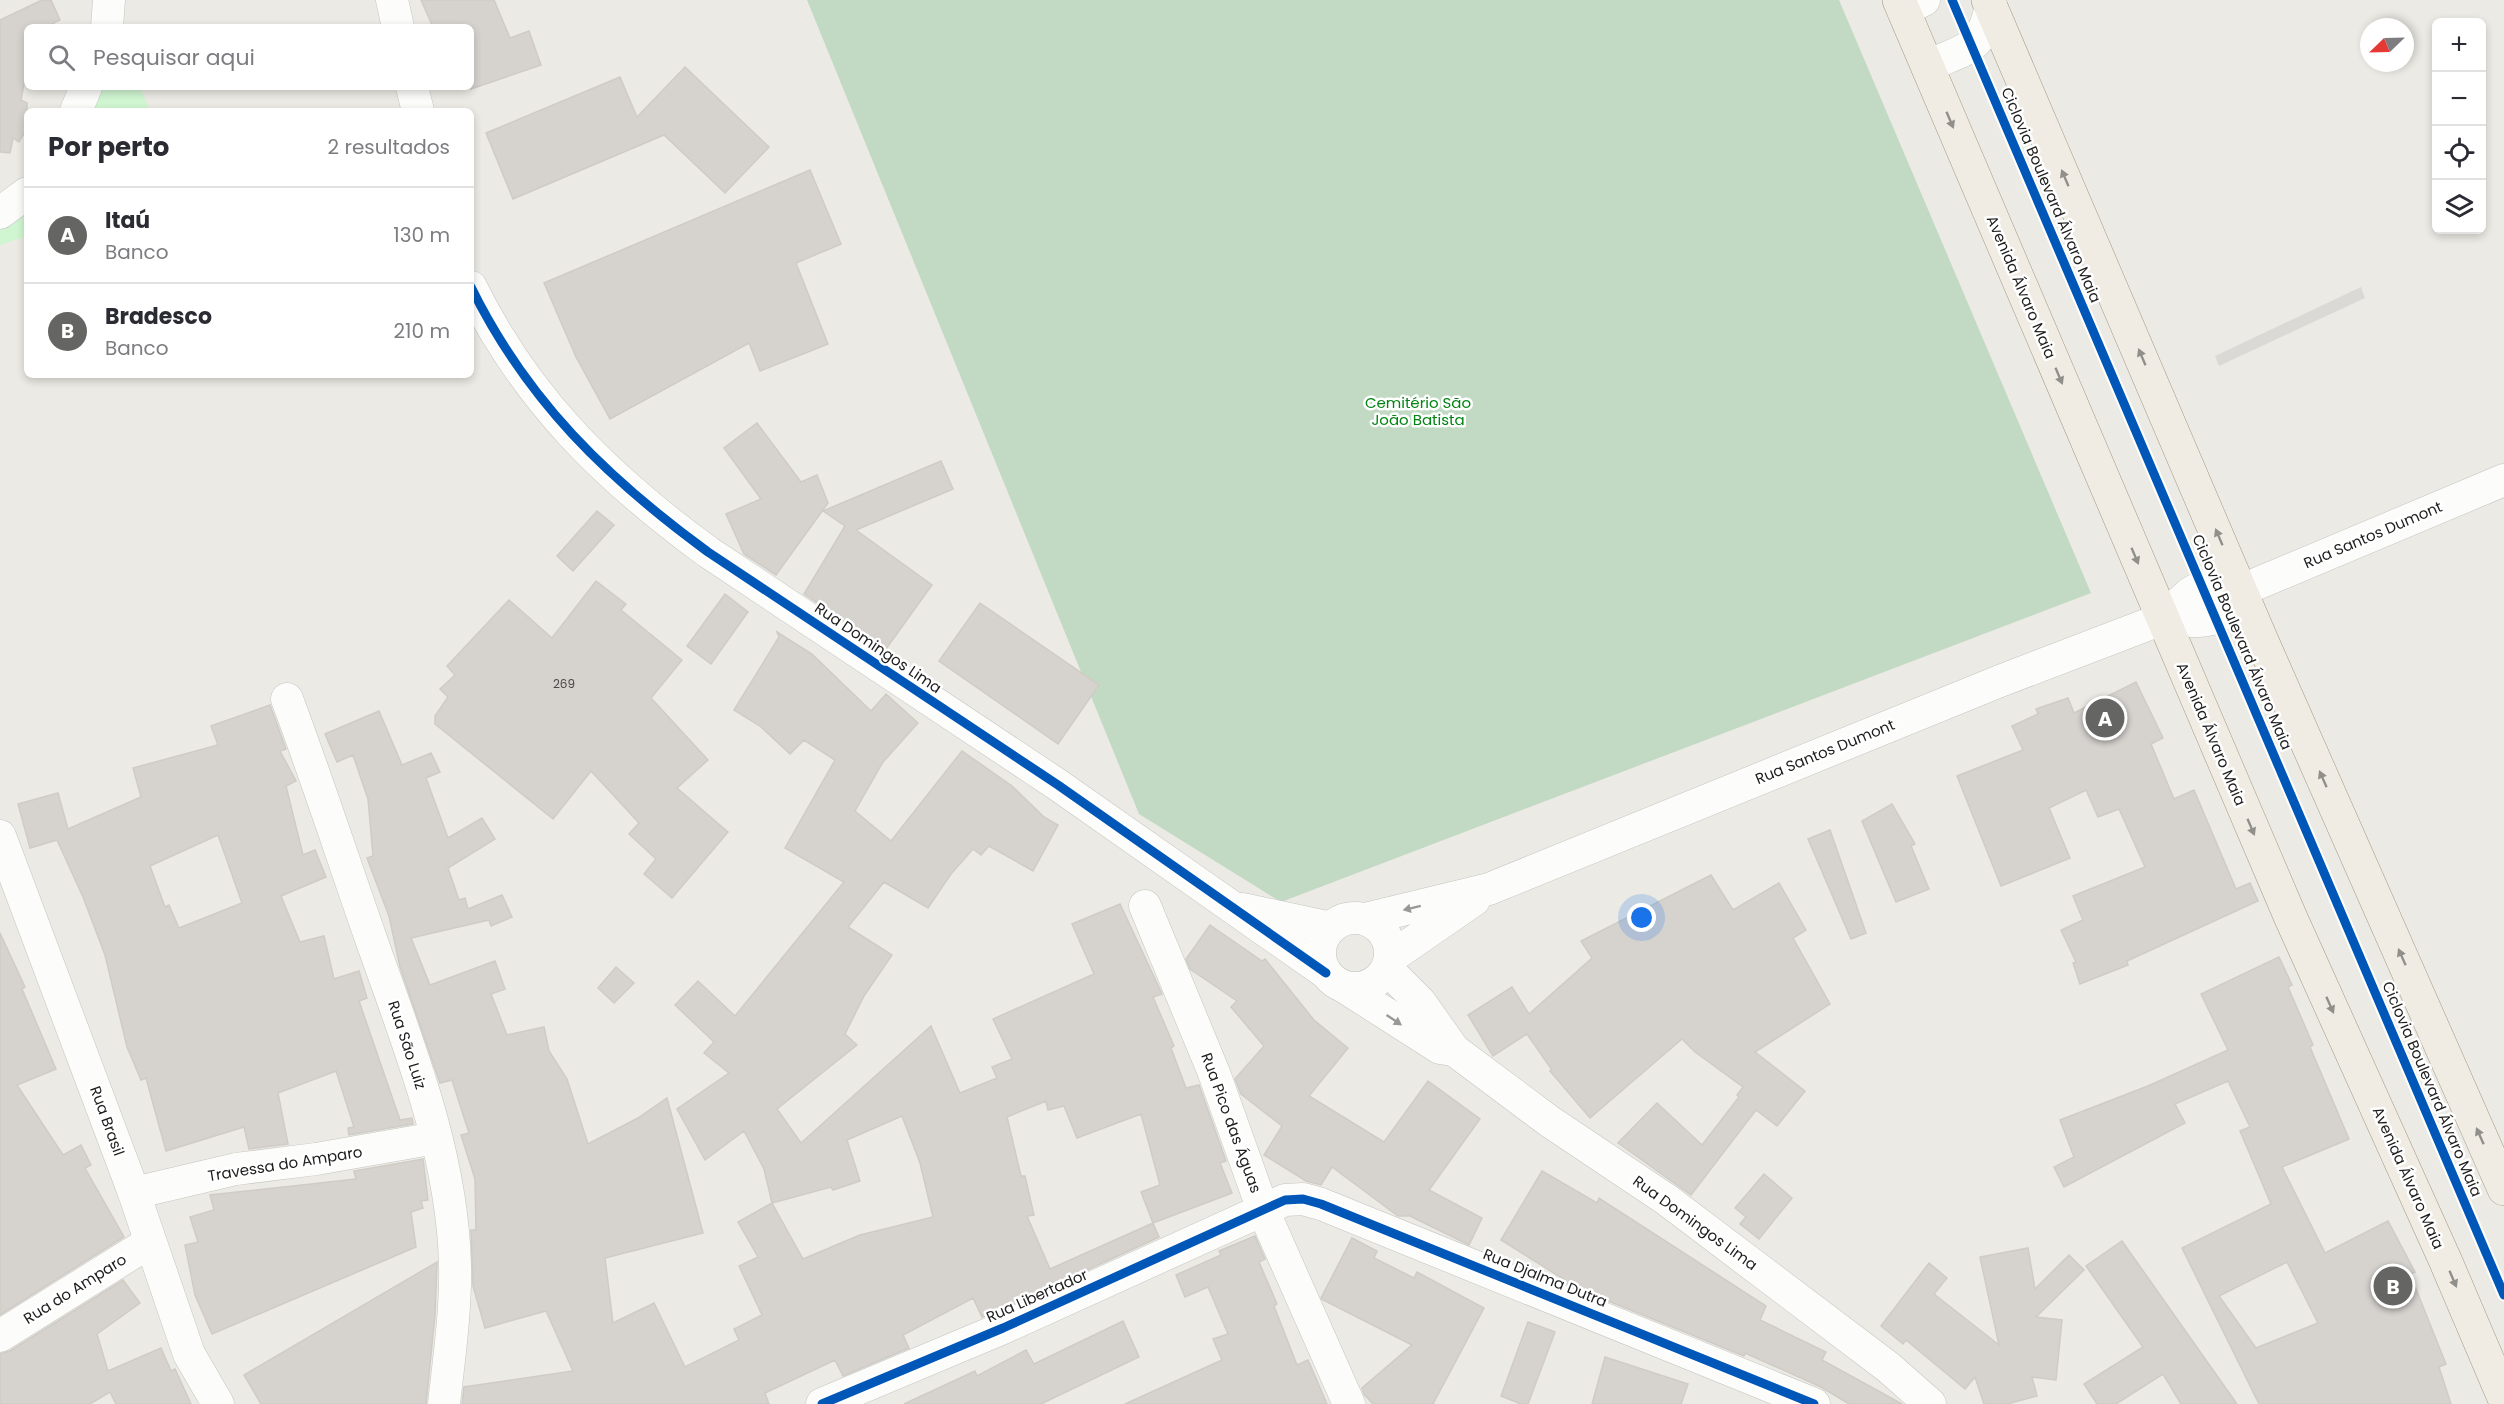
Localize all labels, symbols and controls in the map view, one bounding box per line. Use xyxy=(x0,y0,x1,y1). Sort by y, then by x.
north arrow xyxy=(2360,18,2414,72)
map controls xyxy=(2432,18,2486,234)
button: + xyxy=(2432,18,2486,72)
search box xyxy=(24,24,474,90)
icon: search xyxy=(45,41,78,74)
text: Pesquisar aqui xyxy=(93,42,255,73)
button: − xyxy=(2432,72,2486,126)
street label: Ciclovia Boulevard Álvaro Maia xyxy=(1996,84,2106,306)
one-way arrow xyxy=(1945,111,1955,129)
button: locate xyxy=(2432,126,2486,180)
text: Por perto xyxy=(48,129,169,165)
text: 2 resultados xyxy=(328,133,450,161)
one-way arrow xyxy=(2060,169,2070,187)
button: layers xyxy=(2432,180,2486,234)
text: Itaú xyxy=(105,205,150,236)
street label: Avenida Álvaro Maia xyxy=(1982,212,2061,362)
text: A xyxy=(60,221,75,249)
text: 130 m xyxy=(393,221,450,249)
text: Banco xyxy=(105,238,169,266)
text: Bradesco xyxy=(105,301,212,332)
text: B xyxy=(61,317,74,345)
text: 210 m xyxy=(394,317,450,345)
text: Banco xyxy=(105,334,169,362)
one-way arrow xyxy=(2137,348,2147,366)
one-way arrow xyxy=(2054,368,2064,386)
park label: Cemitério São João Batista xyxy=(1365,392,1471,430)
street label: Rua Santos Dumont xyxy=(2300,496,2445,573)
one-way arrow xyxy=(2214,527,2224,545)
street label: Ciclovia Boulevard Álvaro Maia xyxy=(2187,531,2297,753)
one-way arrow xyxy=(2131,547,2140,565)
street label: Rua Domingos Lima xyxy=(811,597,946,698)
street label: Avenida Álvaro Maia xyxy=(2172,659,2251,809)
house number: 269 xyxy=(553,675,575,692)
pin: A xyxy=(2086,696,2124,740)
street label: Rua Santos Dumont xyxy=(1752,714,1898,789)
one-way arrow xyxy=(2318,769,2328,787)
one-way arrow xyxy=(2246,818,2256,836)
your location xyxy=(1627,903,1656,932)
one-way arrow xyxy=(1403,904,1421,914)
one-way arrow xyxy=(2397,948,2407,966)
street label: Ciclovia Boulevard Álvaro Maia xyxy=(2377,978,2487,1200)
one-way arrow xyxy=(2326,996,2335,1014)
street label: Rua São Luiz xyxy=(383,998,432,1092)
one-way arrow xyxy=(1386,1015,1402,1026)
street label: Rua Pico das Águas xyxy=(1196,1050,1267,1196)
street label: Rua Brasil xyxy=(85,1083,130,1159)
street label: Avenida Álvaro Maia xyxy=(2368,1103,2449,1252)
one-way arrow xyxy=(2476,1127,2485,1144)
street label: Travessa do Amparo xyxy=(206,1141,364,1186)
street label: Rua Domingos Lima xyxy=(1629,1170,1762,1275)
street label: Rua Djalma Dutra xyxy=(1480,1243,1610,1312)
street label: Rua do Amparo xyxy=(19,1248,130,1329)
street label: Rua Libertador xyxy=(983,1264,1091,1327)
pin: B xyxy=(2374,1264,2412,1308)
one-way arrow xyxy=(2448,1270,2458,1288)

